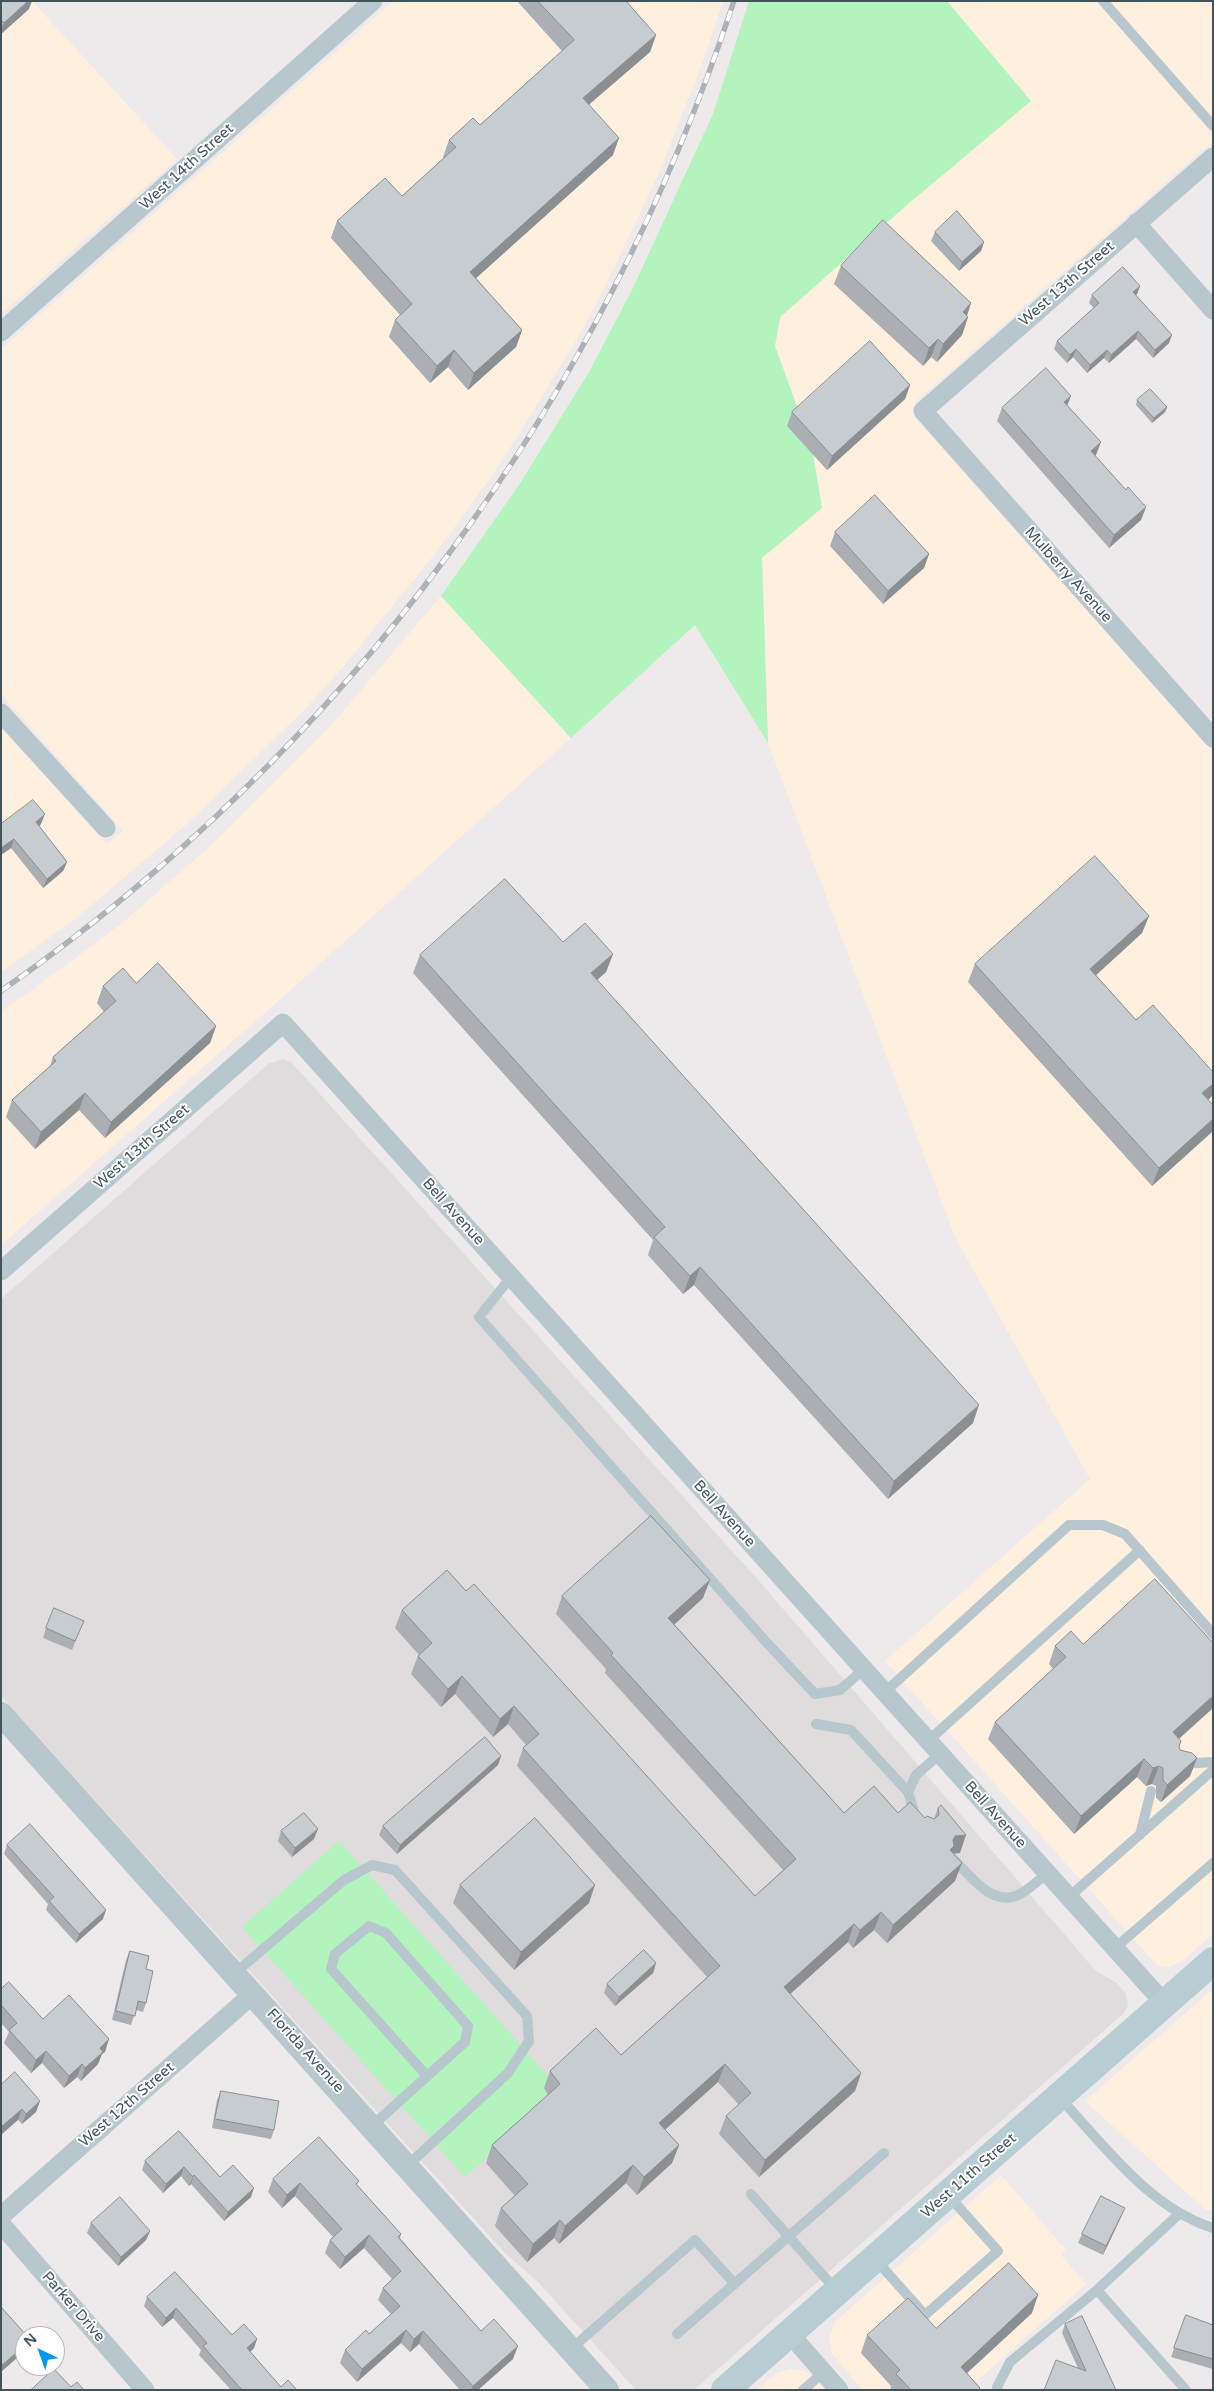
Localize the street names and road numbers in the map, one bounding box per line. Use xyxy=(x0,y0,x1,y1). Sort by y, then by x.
street label: West 14th Street xyxy=(136,120,238,214)
street label: West 13th Street xyxy=(1016,238,1118,330)
street label: Mulberry Avenue xyxy=(1020,524,1116,626)
street label: West 13th Street xyxy=(91,1101,193,1193)
street label: Bell Avenue xyxy=(418,1175,488,1249)
street label: Bell Avenue xyxy=(689,1477,759,1551)
street label: Bell Avenue xyxy=(960,1778,1030,1852)
street label: Florida Avenue xyxy=(263,2005,347,2097)
street label: West 12th Street xyxy=(76,2059,178,2151)
street label: West 11th Street xyxy=(918,2130,1020,2222)
street label: Parker Drive xyxy=(38,2268,108,2346)

